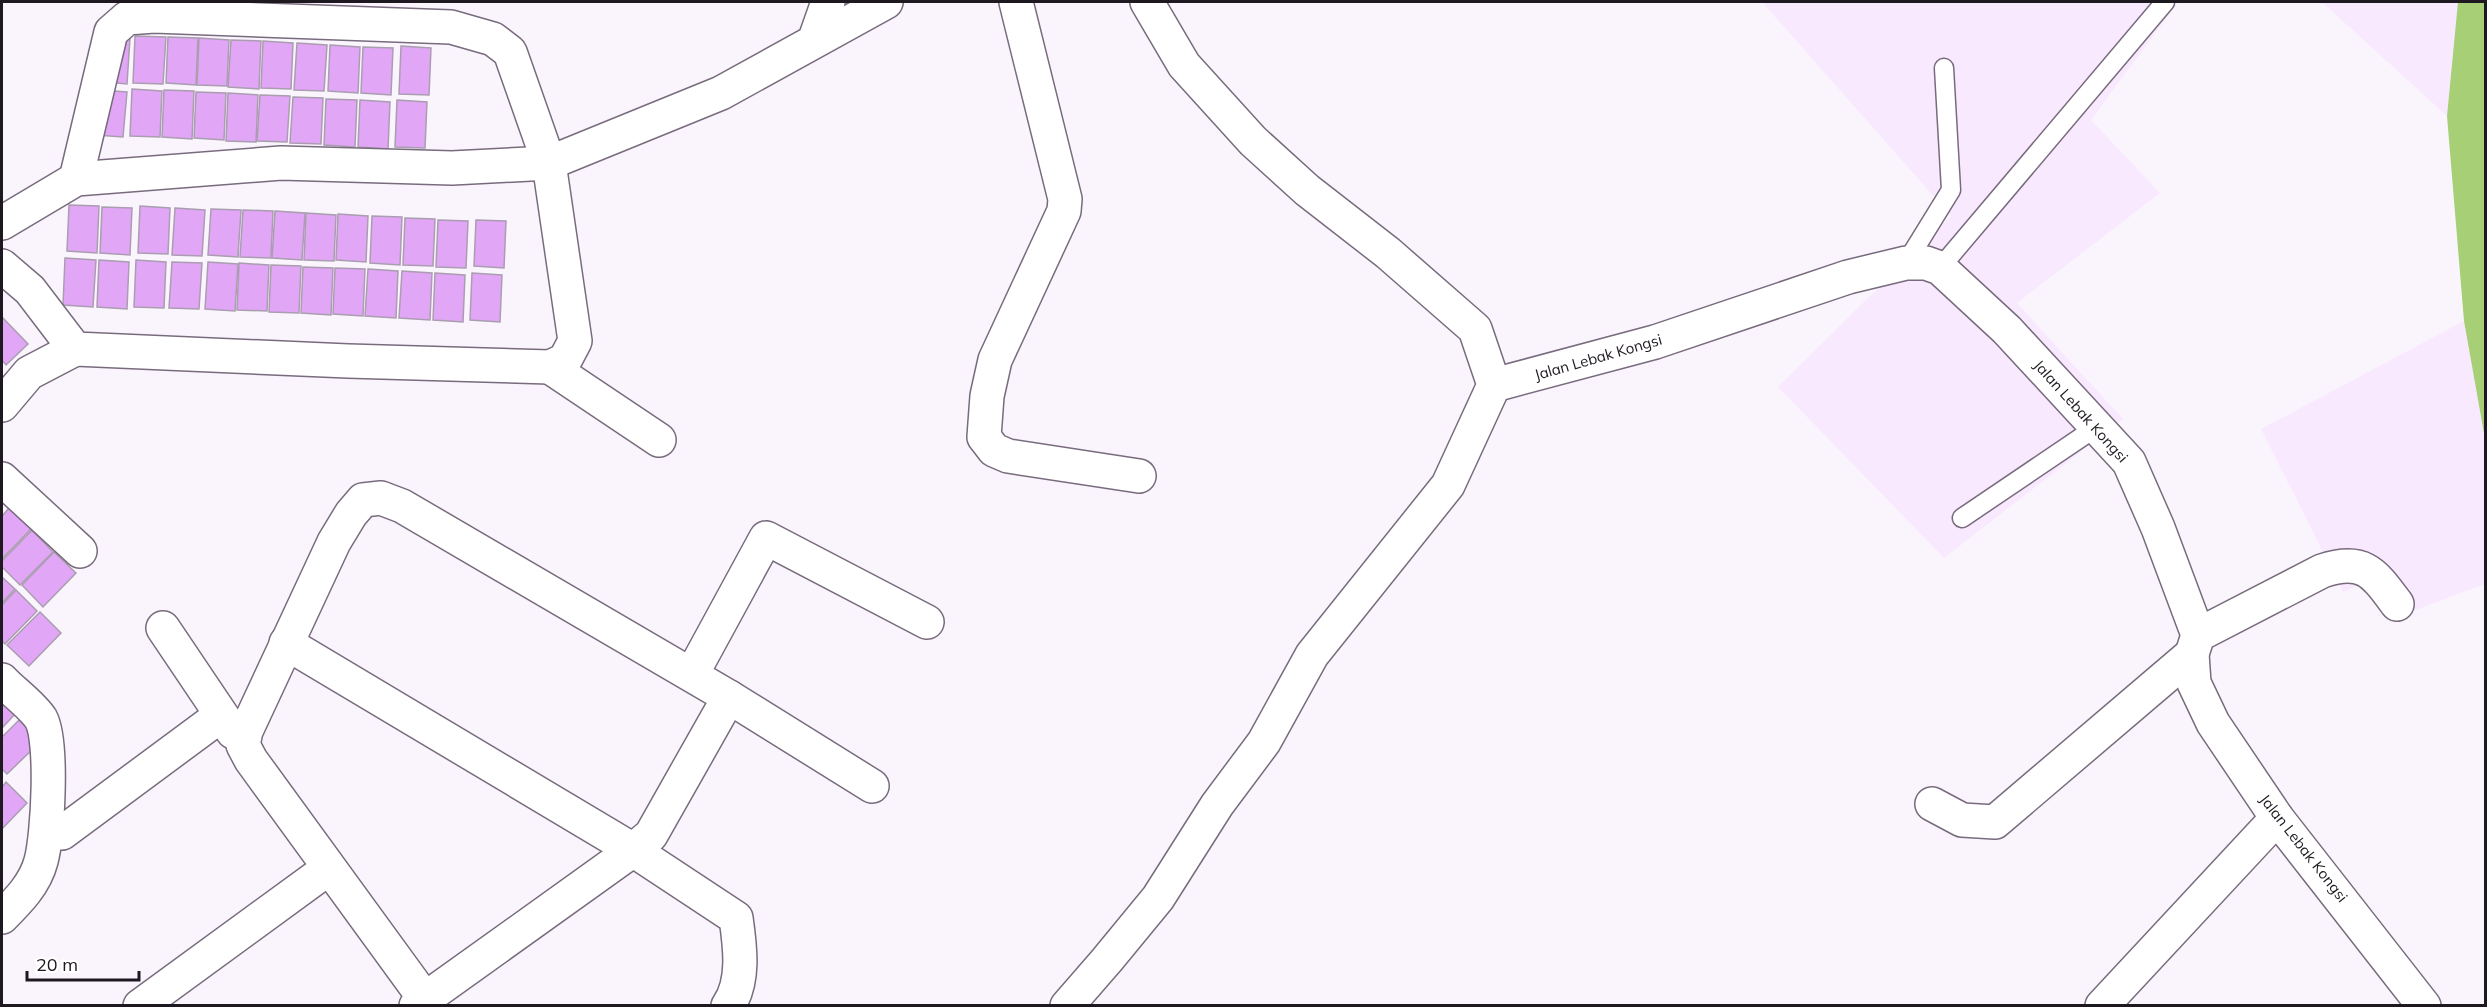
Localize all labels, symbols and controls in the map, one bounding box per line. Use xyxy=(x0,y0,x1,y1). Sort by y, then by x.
street label: Jalan Lebak Kongsi xyxy=(1532,330,1664,384)
street label: Jalan Lebak Kongsi xyxy=(2030,356,2132,466)
street label: Jalan Lebak Kongsi xyxy=(2256,790,2352,906)
scale bar xyxy=(27,944,140,982)
text: 20 m xyxy=(36,953,78,976)

